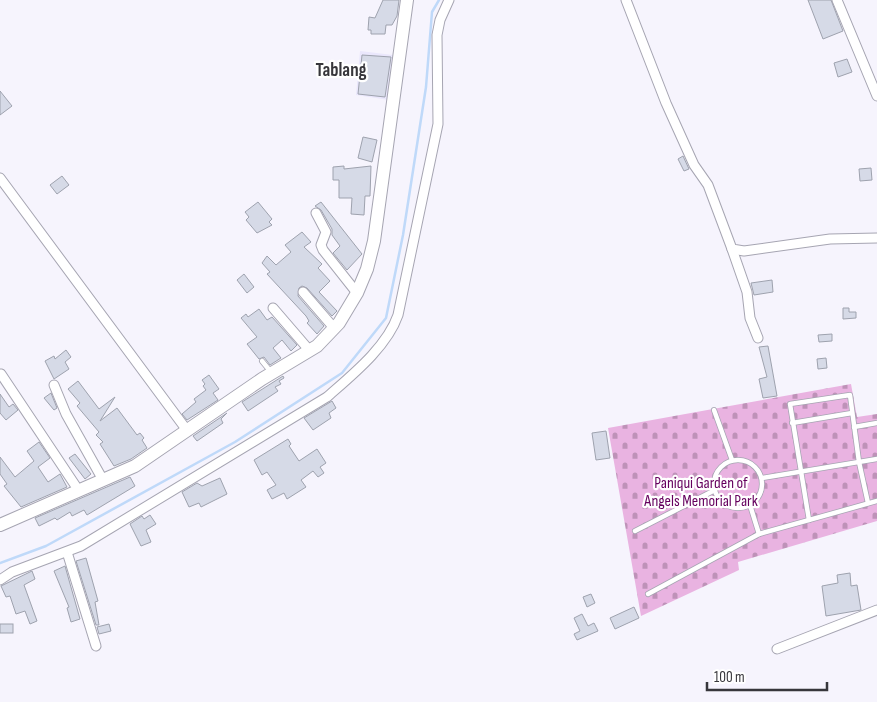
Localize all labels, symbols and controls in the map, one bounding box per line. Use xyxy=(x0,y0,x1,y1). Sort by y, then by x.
district label: Tablang xyxy=(315,59,367,82)
park label: Paniqui Garden of Angels Memorial Park xyxy=(643,474,758,511)
scale bar xyxy=(707,660,827,692)
text: 100 m xyxy=(714,668,745,687)

